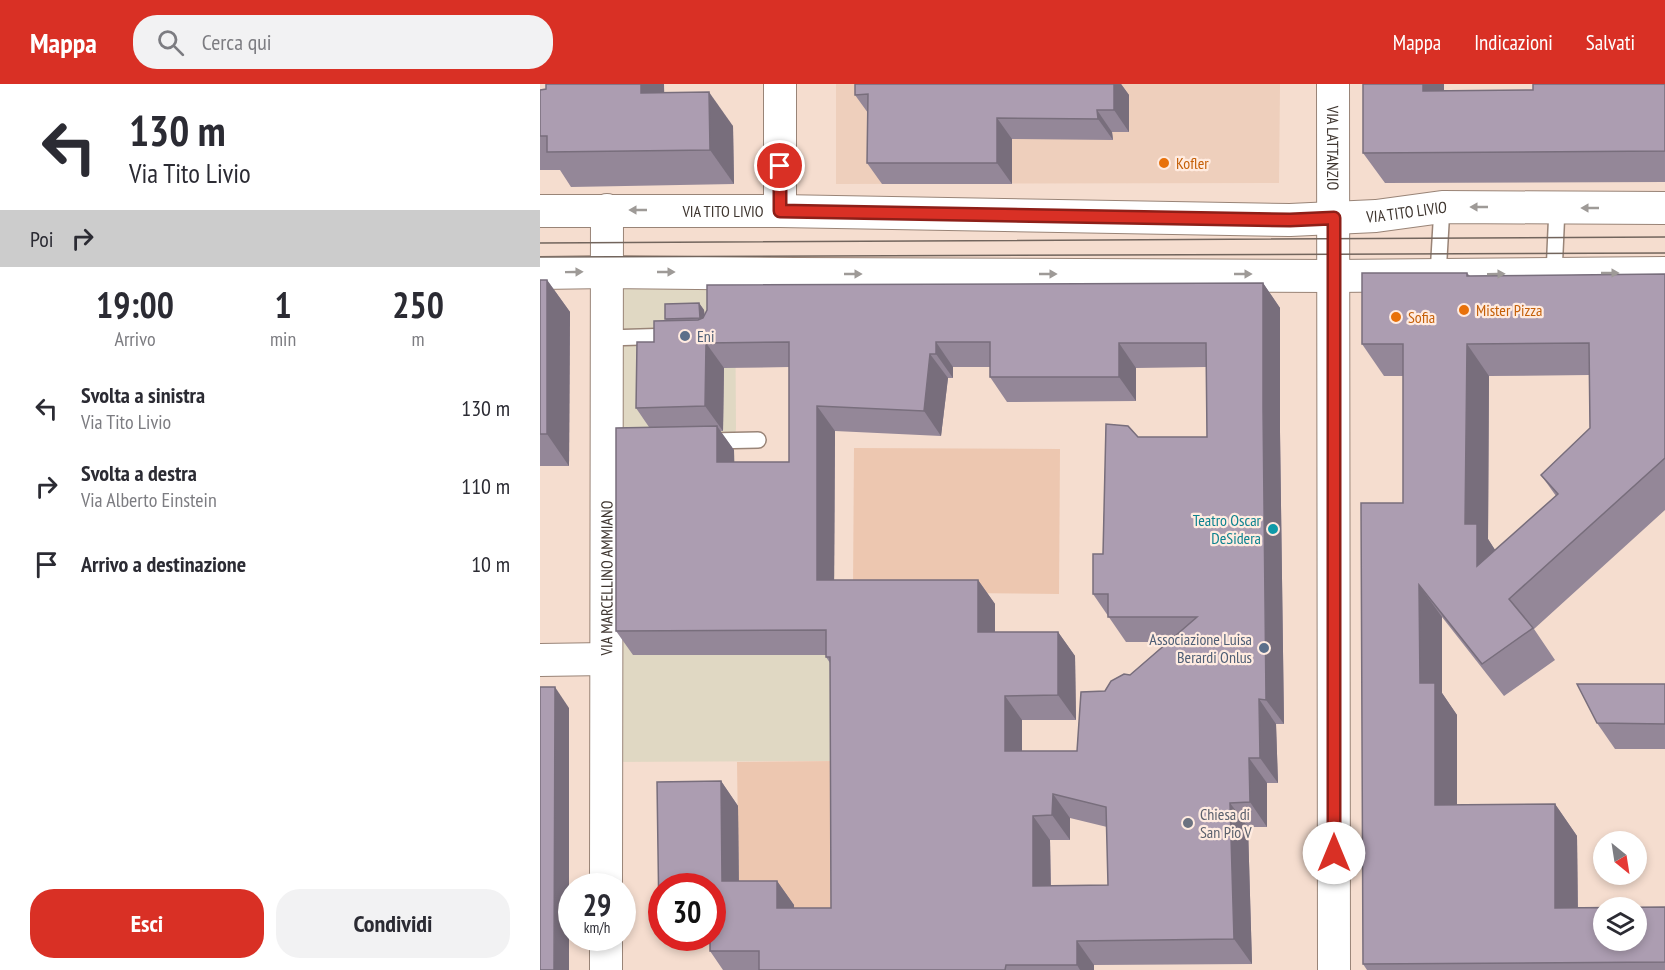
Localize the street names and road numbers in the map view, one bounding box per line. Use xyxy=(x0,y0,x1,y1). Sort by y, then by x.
street label: VIA LATTANZIO xyxy=(1323,105,1343,191)
street label: VIA TITO LIVIO xyxy=(1365,197,1447,226)
street label: VIA TITO LIVIO xyxy=(681,201,764,221)
street label: VIA MARCELLINO AMMIANO xyxy=(596,500,617,656)

